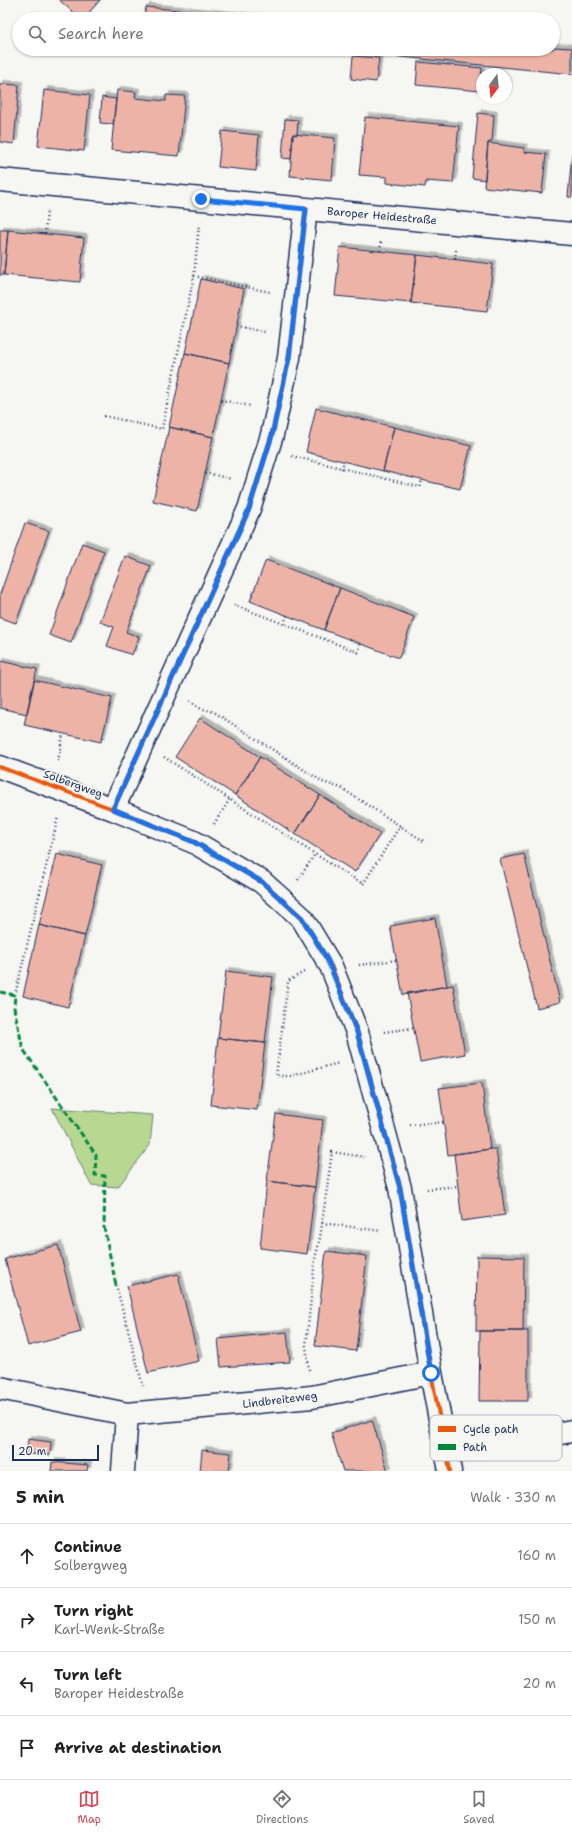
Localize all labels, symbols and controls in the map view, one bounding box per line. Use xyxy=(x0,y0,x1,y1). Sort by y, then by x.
search box xyxy=(12,12,560,56)
icon: search xyxy=(26,23,48,45)
text: Search here xyxy=(58,24,144,44)
north arrow xyxy=(476,68,512,104)
route end xyxy=(192,190,210,208)
street label: Baroper Heidestraße xyxy=(327,204,437,228)
street label: Solbergweg xyxy=(41,766,105,802)
route start xyxy=(422,1364,440,1382)
street label: Lindbreiteweg xyxy=(242,1388,318,1412)
legend xyxy=(430,1415,562,1461)
text: Cycle path xyxy=(463,1422,519,1437)
text: Path xyxy=(463,1440,487,1455)
scale bar xyxy=(12,1443,99,1462)
text: 20 m xyxy=(18,1444,46,1459)
text: 5 min xyxy=(16,1486,64,1508)
text: Walk · 330 m xyxy=(470,1489,556,1506)
text: Continue xyxy=(54,1537,122,1557)
icon: ahead xyxy=(16,1545,38,1567)
text: 160 m xyxy=(518,1547,556,1564)
text: Solbergweg xyxy=(54,1557,127,1574)
text: Turn right xyxy=(54,1601,134,1621)
icon: right xyxy=(16,1609,38,1631)
text: 150 m xyxy=(518,1611,556,1628)
text: Karl-Wenk-Straße xyxy=(54,1621,165,1638)
text: Turn left xyxy=(54,1665,122,1685)
icon: left xyxy=(16,1673,38,1695)
text: 20 m xyxy=(523,1675,556,1692)
text: Baroper Heidestraße xyxy=(54,1685,184,1702)
icon: arrive xyxy=(16,1737,38,1759)
text: Arrive at destination xyxy=(54,1738,222,1758)
tab: Map xyxy=(77,1788,101,1827)
tab: Directions xyxy=(256,1788,308,1827)
tab: Saved xyxy=(463,1788,495,1827)

